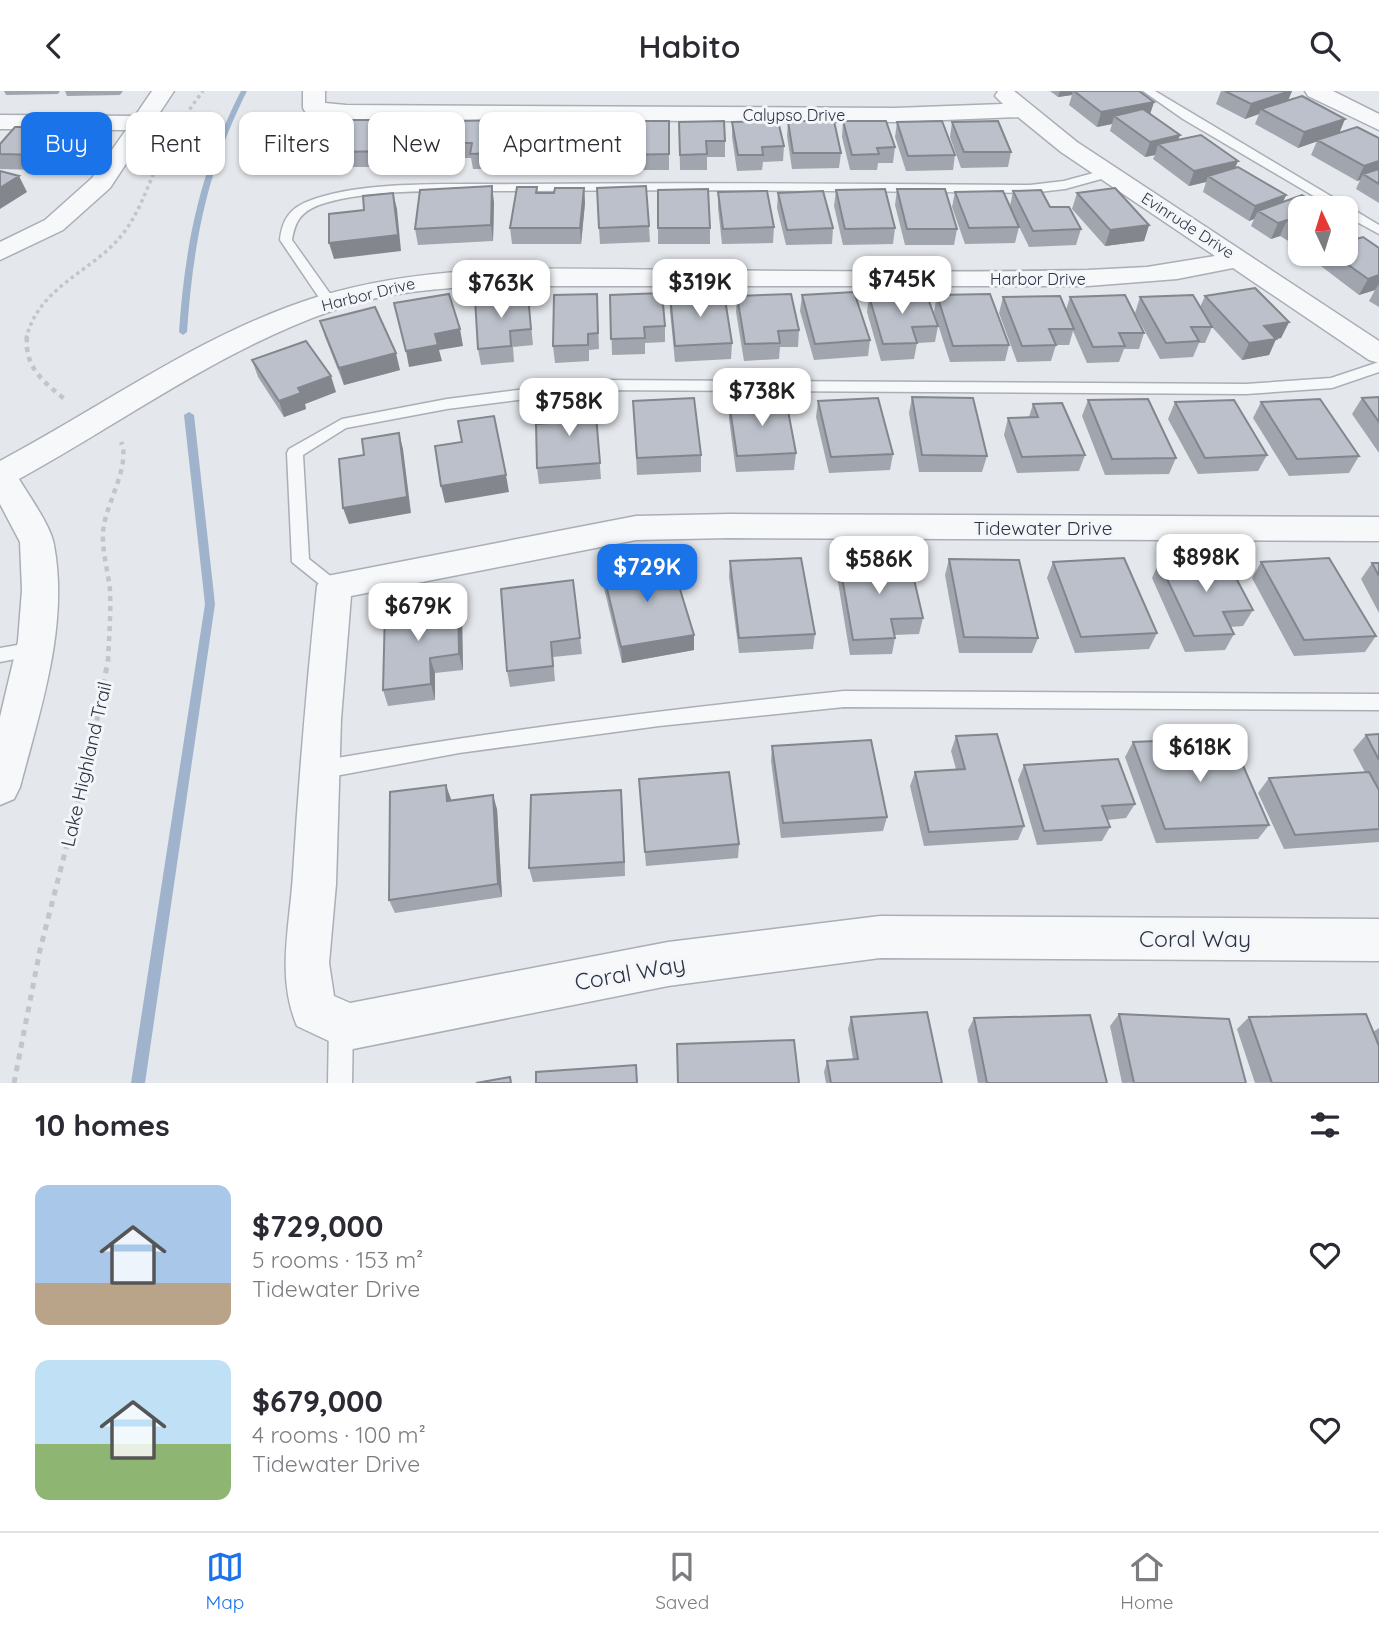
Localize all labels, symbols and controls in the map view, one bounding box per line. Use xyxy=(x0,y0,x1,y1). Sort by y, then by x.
text: Habito xyxy=(638,26,741,66)
icon: back xyxy=(35,27,73,65)
icon: search xyxy=(1306,27,1344,65)
street label: Calypso Drive xyxy=(743,105,845,125)
chip: Buy xyxy=(21,112,112,175)
chip: Rent xyxy=(126,112,225,175)
chip: Filters xyxy=(239,112,354,175)
chip: New xyxy=(368,112,465,175)
chip: Apartment xyxy=(479,112,646,175)
street label: Evinrude Drive xyxy=(1138,188,1238,262)
north arrow xyxy=(1288,196,1358,266)
map controls xyxy=(1288,196,1358,266)
pin: $745K xyxy=(853,257,951,316)
pin: $319K xyxy=(651,259,749,319)
pin: $763K xyxy=(452,261,550,320)
text: $745K xyxy=(868,264,936,293)
text: $319K xyxy=(668,267,732,296)
text: $763K xyxy=(468,268,534,297)
street label: Harbor Drive xyxy=(990,269,1086,289)
street label: Harbor Drive xyxy=(319,273,417,315)
pin: $738K xyxy=(713,369,811,428)
text: $738K xyxy=(729,376,795,405)
pin: $758K xyxy=(520,379,618,438)
text: $758K xyxy=(535,386,603,415)
street label: Tidewater Drive xyxy=(974,516,1113,540)
pin: $898K xyxy=(1157,535,1255,594)
pin: $586K xyxy=(830,537,928,596)
text: $898K xyxy=(1172,542,1240,571)
text: $586K xyxy=(845,544,913,573)
pin: $729K xyxy=(598,545,696,604)
text: $729K xyxy=(613,552,681,581)
pin: $679K xyxy=(369,583,467,643)
text: $679K xyxy=(384,591,452,620)
street label: Lake Highland Trail xyxy=(55,679,117,849)
pin: $618K xyxy=(1151,725,1249,784)
text: $618K xyxy=(1169,732,1231,761)
street label: Coral Way xyxy=(1139,924,1251,953)
street label: Coral Way xyxy=(572,949,688,997)
text: 10 homes xyxy=(35,1106,170,1144)
icon: filters xyxy=(1306,1106,1344,1144)
text: $729,000 xyxy=(252,1207,383,1245)
icon: home xyxy=(91,1213,175,1297)
icon: heart xyxy=(1306,1236,1344,1274)
text: 5 rooms · 153 m² xyxy=(252,1245,423,1274)
text: Tidewater Drive xyxy=(252,1274,420,1303)
text: $679,000 xyxy=(252,1382,383,1420)
icon: home xyxy=(91,1388,175,1472)
icon: heart xyxy=(1306,1411,1344,1449)
text: 4 rooms · 100 m² xyxy=(252,1420,426,1449)
text: Tidewater Drive xyxy=(252,1449,420,1478)
tab: Map xyxy=(205,1548,244,1614)
tab: Saved xyxy=(655,1548,709,1614)
tab: Home xyxy=(1120,1548,1174,1614)

